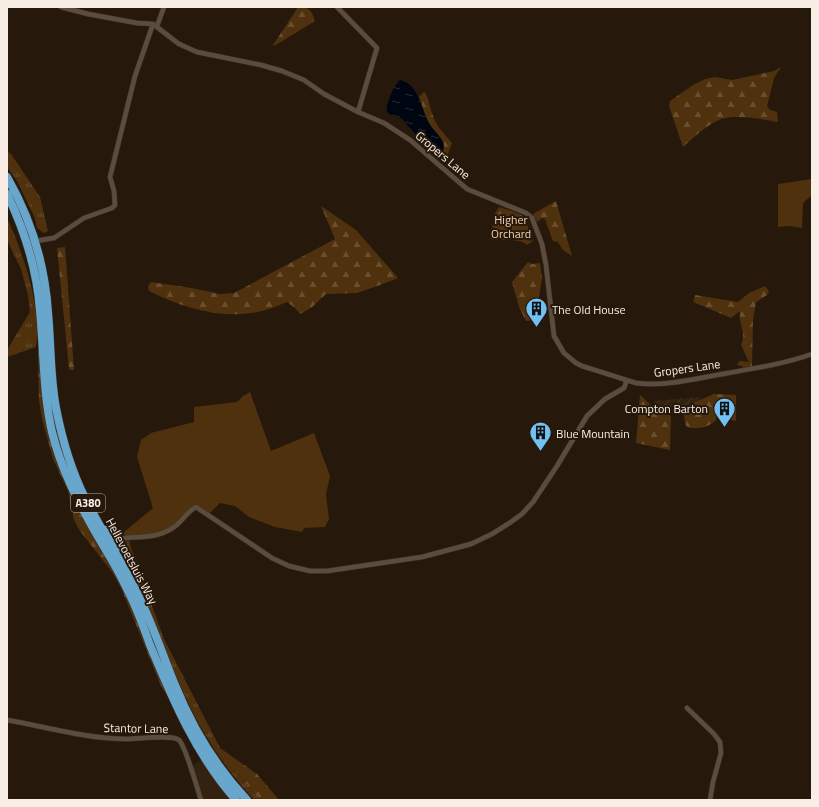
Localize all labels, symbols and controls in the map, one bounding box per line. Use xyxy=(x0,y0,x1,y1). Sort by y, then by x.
street label: Gropers Lane xyxy=(411,126,475,184)
park label: Higher Orchard xyxy=(491,210,531,243)
building icon: The Old House xyxy=(524,296,550,329)
place label: The Old House xyxy=(552,300,626,319)
street label: Gropers Lane xyxy=(653,354,721,382)
building icon: Compton Barton xyxy=(711,395,737,428)
place label: Compton Barton xyxy=(625,399,708,418)
building icon: Blue Mountain xyxy=(527,420,553,453)
place label: Blue Mountain xyxy=(556,424,630,443)
road number: A380 xyxy=(71,494,105,512)
street label: Hellevoetsluis Way xyxy=(101,514,163,608)
street label: Stantor Lane xyxy=(104,718,168,738)

